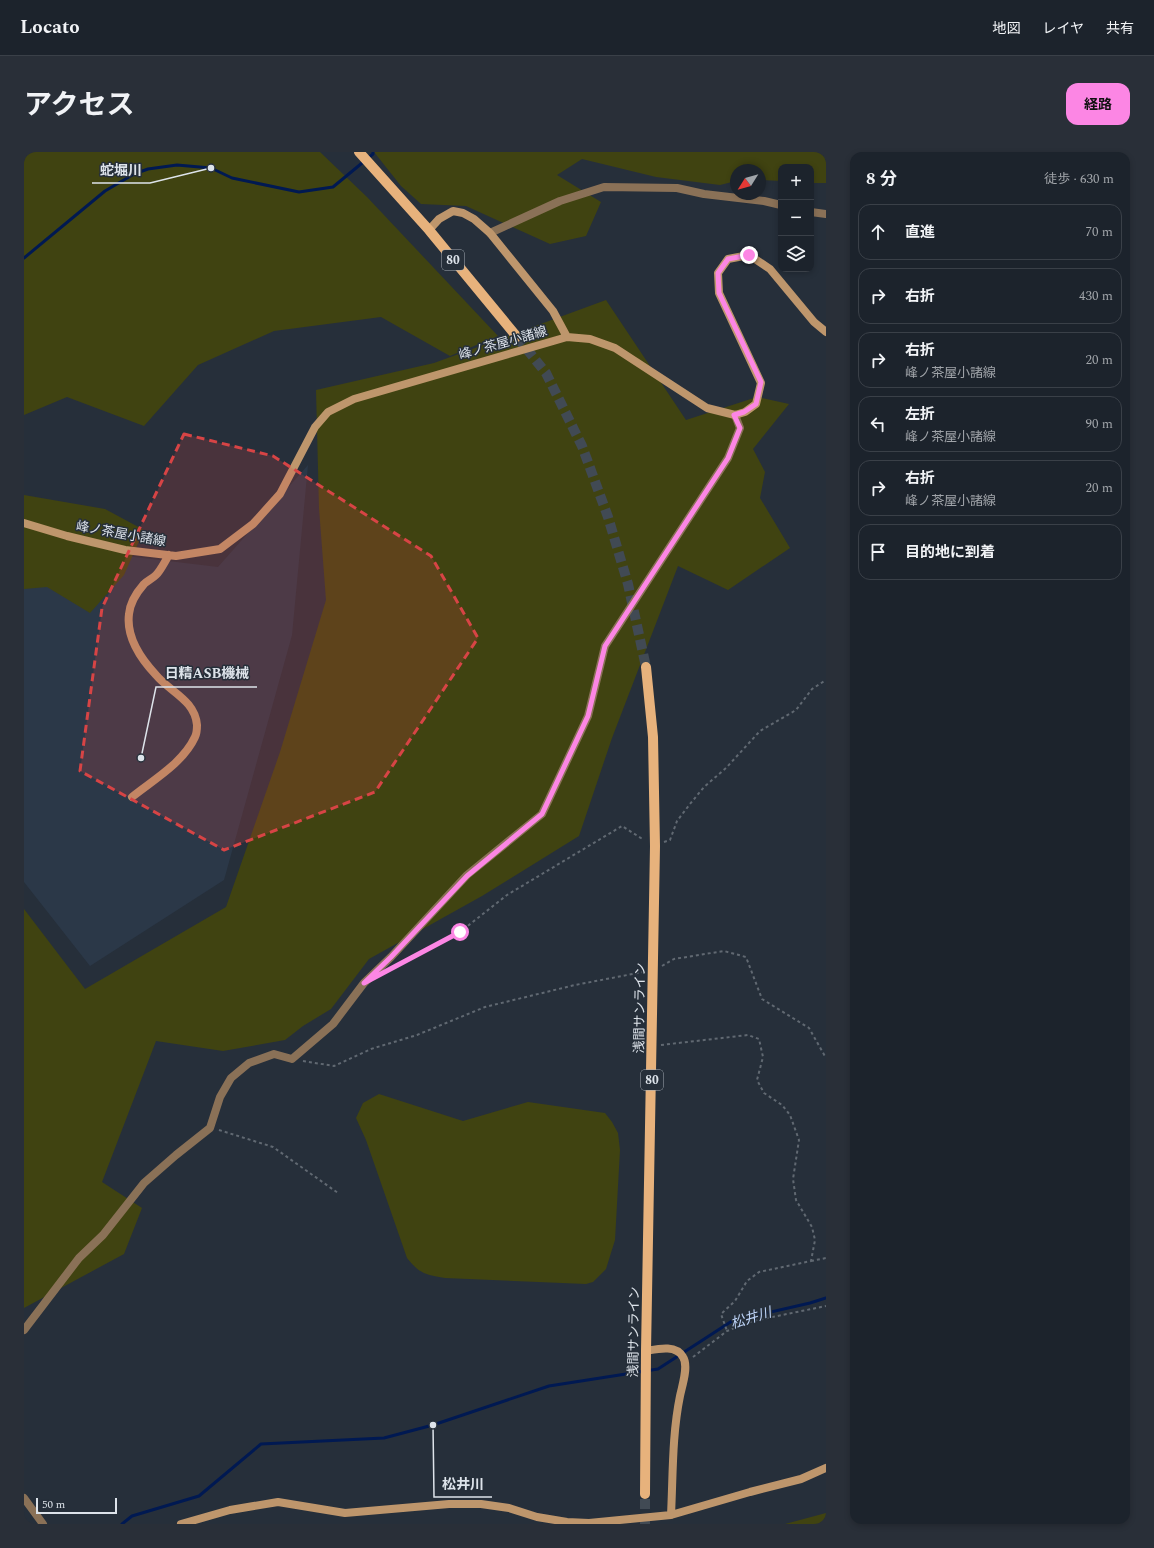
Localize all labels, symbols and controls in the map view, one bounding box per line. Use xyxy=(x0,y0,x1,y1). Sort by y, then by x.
text: Locato xyxy=(20,13,80,42)
text: 地図 xyxy=(992,18,1020,39)
text: レイヤ xyxy=(1042,18,1084,39)
text: 共有 xyxy=(1106,18,1134,39)
button: 経路 xyxy=(1066,83,1130,125)
text: アクセス xyxy=(24,84,135,127)
callout: 蛇堀川 xyxy=(92,157,150,183)
text: 蛇堀川 xyxy=(100,160,142,181)
north arrow xyxy=(730,164,766,200)
map controls xyxy=(778,164,814,272)
button: + xyxy=(778,164,814,200)
text: 8 分 xyxy=(866,166,897,192)
text: 徒歩 · 630 m xyxy=(1044,169,1114,189)
button: − xyxy=(778,200,814,236)
icon: ahead xyxy=(867,221,889,243)
text: 直進 xyxy=(905,221,935,244)
text: 70 m xyxy=(1086,222,1113,242)
button: layers xyxy=(778,236,814,272)
route end xyxy=(740,246,758,264)
road number: 80 xyxy=(442,250,464,270)
icon: right xyxy=(867,285,889,307)
text: 右折 xyxy=(905,285,935,308)
text: 430 m xyxy=(1079,286,1113,306)
street label: 峰ノ茶屋小諸線 xyxy=(456,321,550,365)
text: 右折 xyxy=(905,339,935,362)
icon: right xyxy=(867,349,889,371)
text: 20 m xyxy=(1086,350,1113,370)
text: 峰ノ茶屋小諸線 xyxy=(905,363,996,383)
text: 左折 xyxy=(905,403,935,426)
icon: left xyxy=(867,413,889,435)
text: 90 m xyxy=(1086,414,1113,434)
text: 峰ノ茶屋小諸線 xyxy=(905,427,996,447)
text: 右折 xyxy=(905,467,935,490)
icon: right xyxy=(867,477,889,499)
text: 20 m xyxy=(1086,478,1113,498)
text: 峰ノ茶屋小諸線 xyxy=(905,491,996,511)
street label: 峰ノ茶屋小諸線 xyxy=(74,516,168,552)
icon: arrive xyxy=(867,541,889,563)
text: 目的地に到着 xyxy=(905,541,995,564)
callout: 日精ASB機械 xyxy=(156,661,257,687)
text: 日精ASB機械 xyxy=(165,663,249,684)
route start xyxy=(451,923,469,941)
street label: 浅間サンライン xyxy=(629,962,651,1054)
road number: 80 xyxy=(641,1070,663,1090)
street label: 浅間サンライン xyxy=(623,1286,645,1378)
water label: 松井川 xyxy=(728,1301,776,1334)
callout: 松井川 xyxy=(434,1471,492,1497)
text: 松井川 xyxy=(442,1474,484,1495)
scale bar xyxy=(36,1496,117,1515)
text: 50 m xyxy=(42,1496,65,1513)

